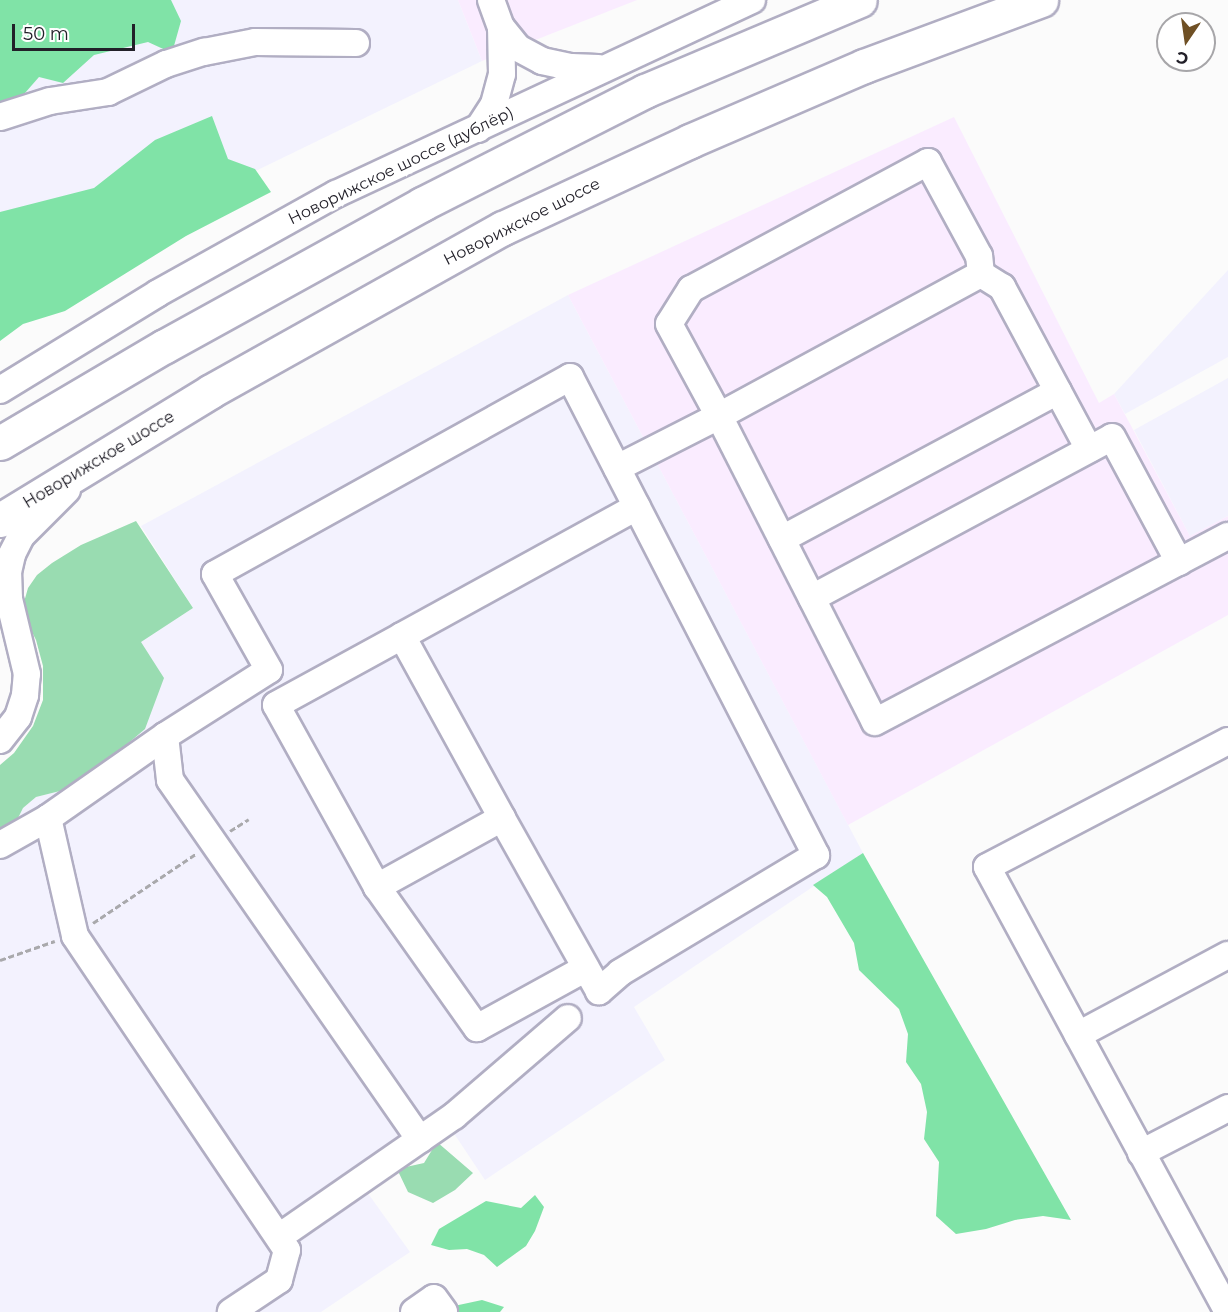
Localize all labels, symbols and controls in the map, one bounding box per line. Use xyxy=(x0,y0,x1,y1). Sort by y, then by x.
scale bar xyxy=(15,12,138,50)
north arrow xyxy=(1156,12,1216,72)
text: 50 m xyxy=(23,23,69,45)
text: С xyxy=(1174,48,1190,69)
street label: Новорижское шоссе (дублёр) xyxy=(285,103,517,229)
street label: Новорижское шоссе xyxy=(441,174,603,270)
street label: Новорижское шоссе xyxy=(20,407,178,513)

